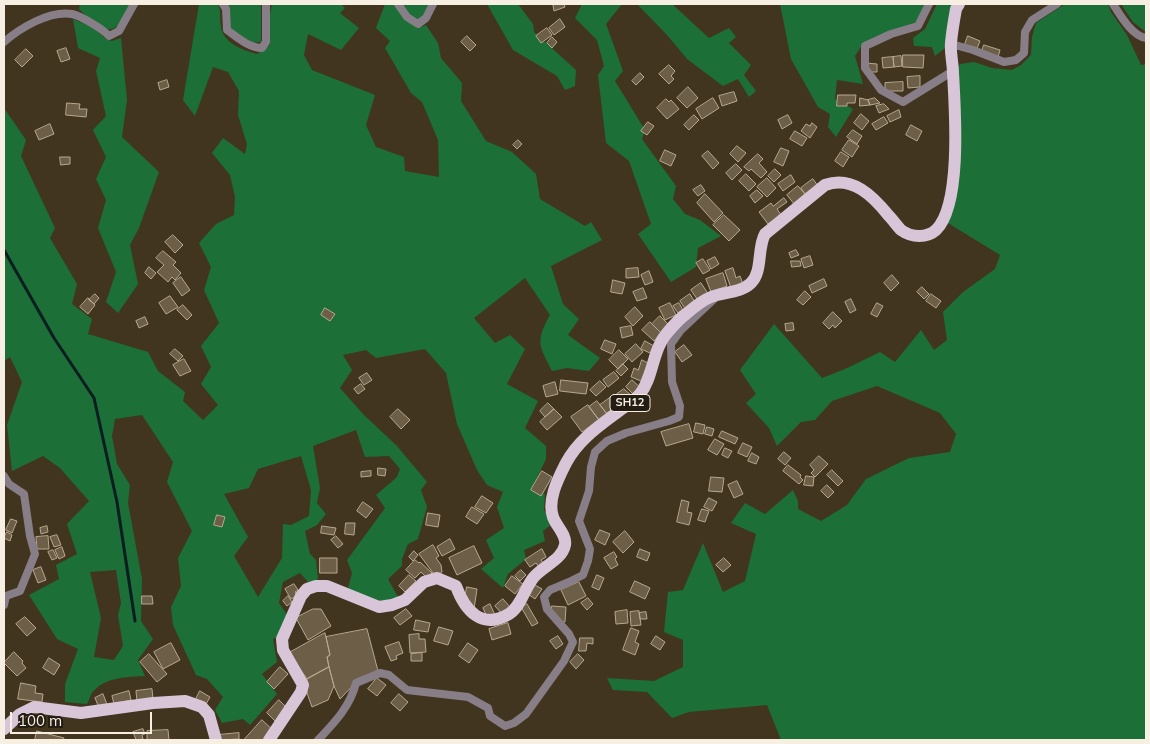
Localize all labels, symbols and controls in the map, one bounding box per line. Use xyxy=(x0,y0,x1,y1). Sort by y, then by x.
road number: SH12 xyxy=(610,394,650,412)
scale bar xyxy=(12,702,155,734)
text: 100 m xyxy=(18,711,62,730)

